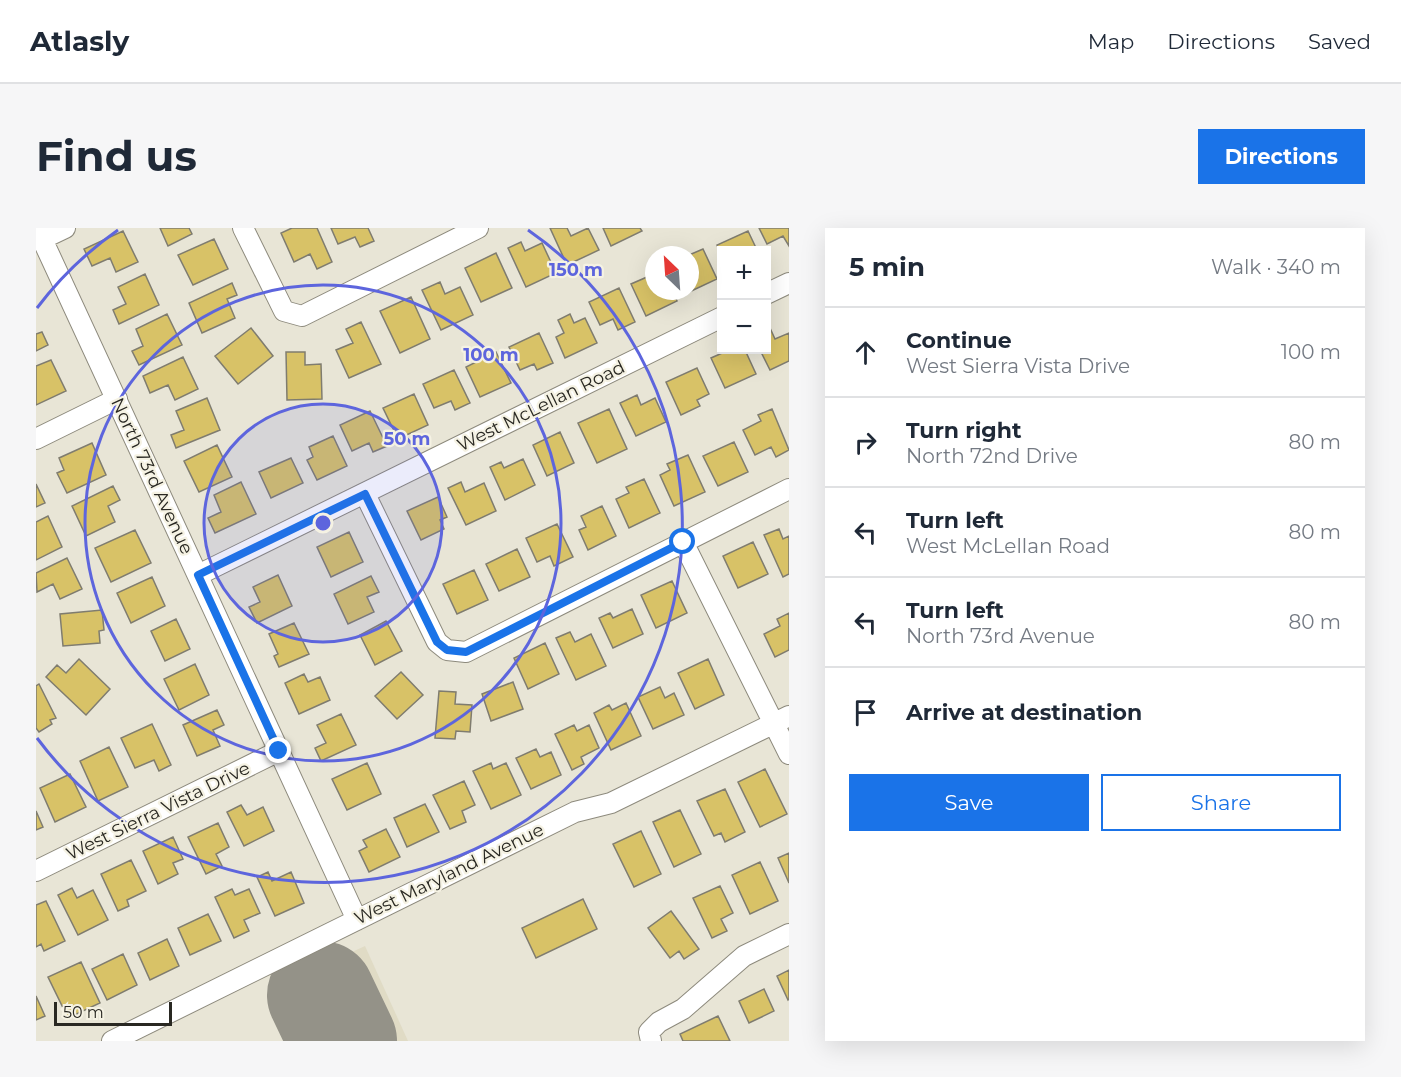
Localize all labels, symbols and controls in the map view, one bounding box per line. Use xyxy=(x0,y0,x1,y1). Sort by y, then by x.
text: Atlasly xyxy=(30,24,129,58)
text: Map xyxy=(1088,29,1134,54)
text: Directions xyxy=(1167,29,1275,54)
text: Saved xyxy=(1308,29,1371,54)
button: Directions xyxy=(1198,129,1365,184)
text: Find us xyxy=(36,130,197,182)
north arrow xyxy=(645,246,699,300)
map controls xyxy=(717,246,771,354)
button: + xyxy=(717,246,771,300)
text: 5 min xyxy=(849,251,925,283)
text: Walk · 340 m xyxy=(1211,255,1341,279)
text: 150 m xyxy=(549,259,603,281)
button: − xyxy=(717,300,771,354)
text: Continue xyxy=(906,327,1012,354)
icon: ahead xyxy=(849,336,882,369)
text: 100 m xyxy=(1281,340,1341,364)
text: 100 m xyxy=(463,344,519,366)
text: West Sierra Vista Drive xyxy=(906,354,1130,378)
street label: West McLellan Road xyxy=(454,356,628,456)
street label: North 73rd Avenue xyxy=(106,394,198,558)
text: Turn right xyxy=(906,417,1021,444)
icon: right xyxy=(849,426,882,459)
text: 50 m xyxy=(384,428,430,450)
text: 80 m xyxy=(1289,430,1341,454)
text: North 72nd Drive xyxy=(906,444,1078,468)
text: Turn left xyxy=(906,507,1004,534)
centre of rings xyxy=(313,513,333,533)
icon: left xyxy=(849,516,882,549)
text: 80 m xyxy=(1289,520,1341,544)
route start xyxy=(669,528,695,554)
text: West McLellan Road xyxy=(906,534,1110,558)
text: Turn left xyxy=(906,597,1004,624)
icon: left xyxy=(849,606,882,639)
text: 80 m xyxy=(1289,610,1341,634)
text: North 73rd Avenue xyxy=(906,624,1095,648)
icon: arrive xyxy=(849,696,882,729)
text: Arrive at destination xyxy=(906,699,1142,726)
route end xyxy=(265,737,291,763)
street label: West Sierra Vista Drive xyxy=(63,757,254,865)
button: Save xyxy=(849,774,1089,831)
button: Share xyxy=(1101,774,1341,831)
street label: West Maryland Avenue xyxy=(351,819,547,929)
scale bar xyxy=(54,999,172,1026)
text: 50 m xyxy=(63,1003,104,1022)

